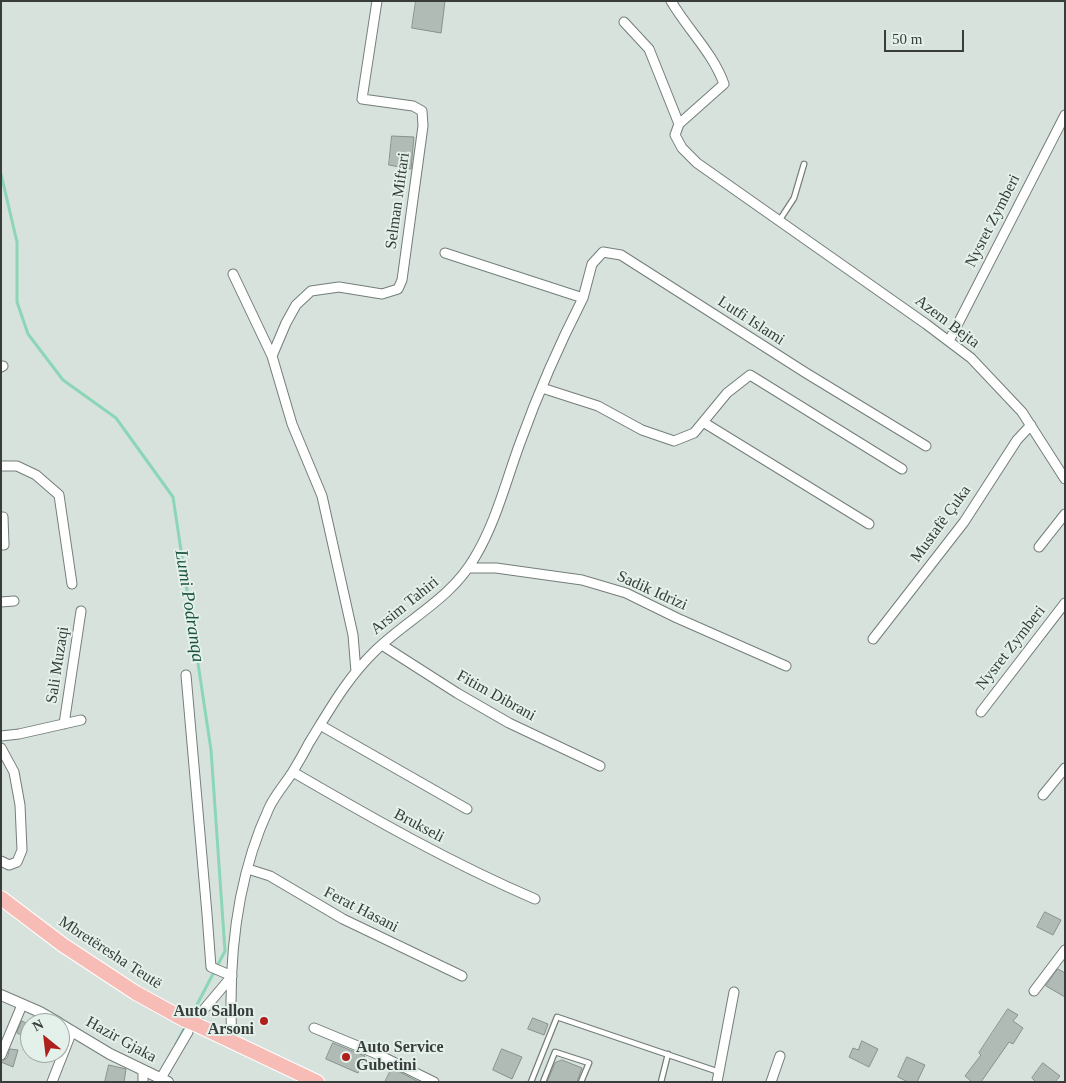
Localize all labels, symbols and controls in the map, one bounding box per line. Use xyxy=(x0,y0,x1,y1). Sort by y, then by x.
scale bar xyxy=(886,20,966,52)
text: 50 m xyxy=(892,31,922,47)
street label: Selman Miftari xyxy=(382,151,414,251)
street label: Nysret Zymberi xyxy=(961,171,1025,271)
street label: Azem Bejta xyxy=(911,291,983,353)
street label: Lutfi Islami xyxy=(714,292,788,350)
street label: Mustafë Çuka xyxy=(907,482,975,566)
water label: Lumi Podranqa xyxy=(169,548,209,664)
street label: Sadik Idrizi xyxy=(614,567,690,615)
street label: Arsim Tahiri xyxy=(367,573,443,639)
street label: Nysret Zymberi xyxy=(972,602,1050,694)
street label: Sali Muzaqi xyxy=(42,625,74,705)
street label: Fitim Dibrani xyxy=(453,666,539,726)
street label: Brukseli xyxy=(391,805,447,847)
street label: Ferat Hasani xyxy=(320,883,402,937)
street label: Mbretëresha Teutë xyxy=(55,912,165,994)
place label: Auto Sallon Arsoni xyxy=(174,1002,254,1040)
north arrow xyxy=(20,1013,70,1063)
street label: Hazir Gjaka xyxy=(82,1013,160,1067)
marker: Auto Sallon Arsoni xyxy=(258,1015,270,1027)
text: N xyxy=(30,1016,46,1034)
place label: Auto Service Gubetini xyxy=(356,1038,444,1076)
marker: Auto Service Gubetini xyxy=(340,1051,352,1063)

